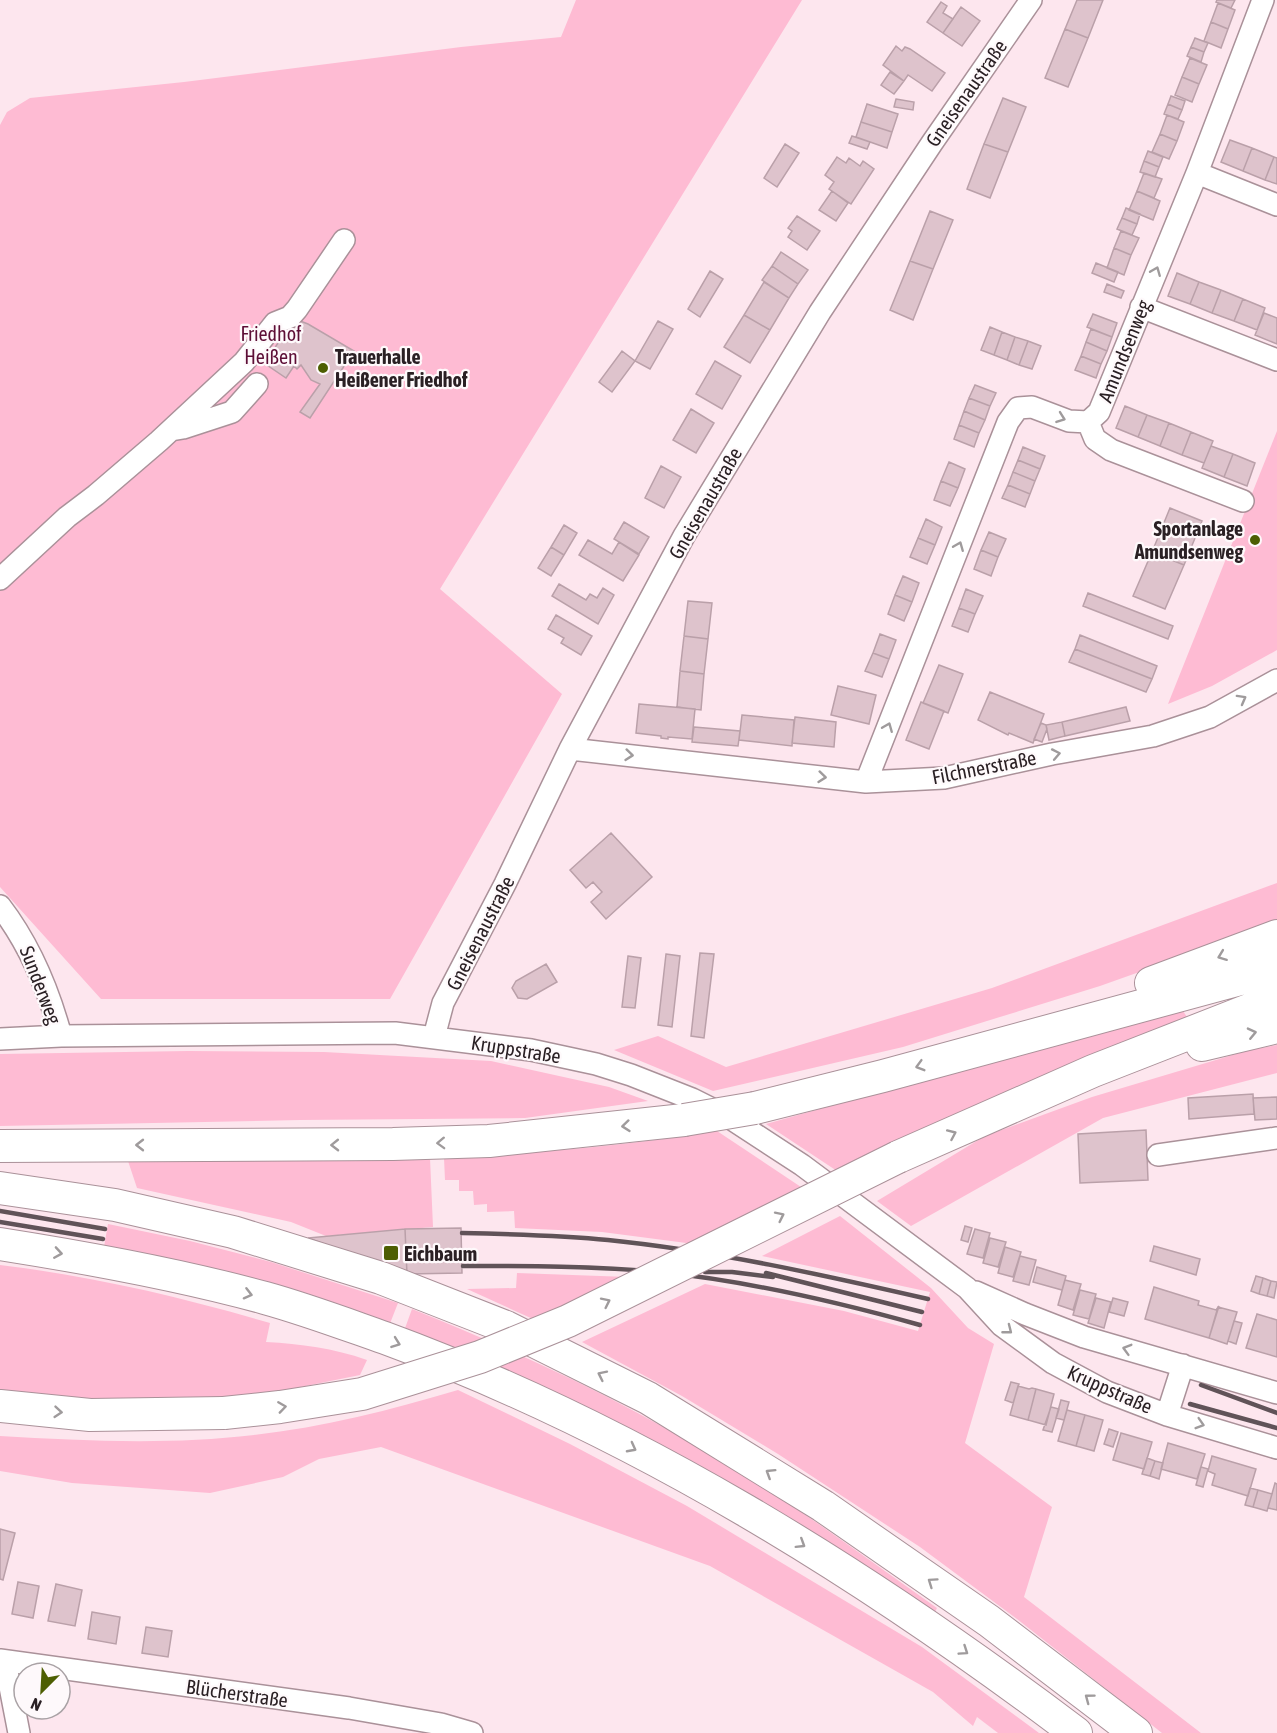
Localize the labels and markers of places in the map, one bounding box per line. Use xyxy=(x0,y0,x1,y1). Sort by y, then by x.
place label: Trauerhalle Heißener Friedhof xyxy=(335,345,468,391)
marker: Trauerhalle Heißener Friedhof xyxy=(316,361,330,375)
place label: Sportanlage Amundsenweg xyxy=(1134,517,1243,563)
marker: Sportanlage Amundsenweg xyxy=(1248,533,1262,547)
place label: Eichbaum xyxy=(404,1242,477,1265)
marker: Eichbaum xyxy=(382,1244,400,1262)

